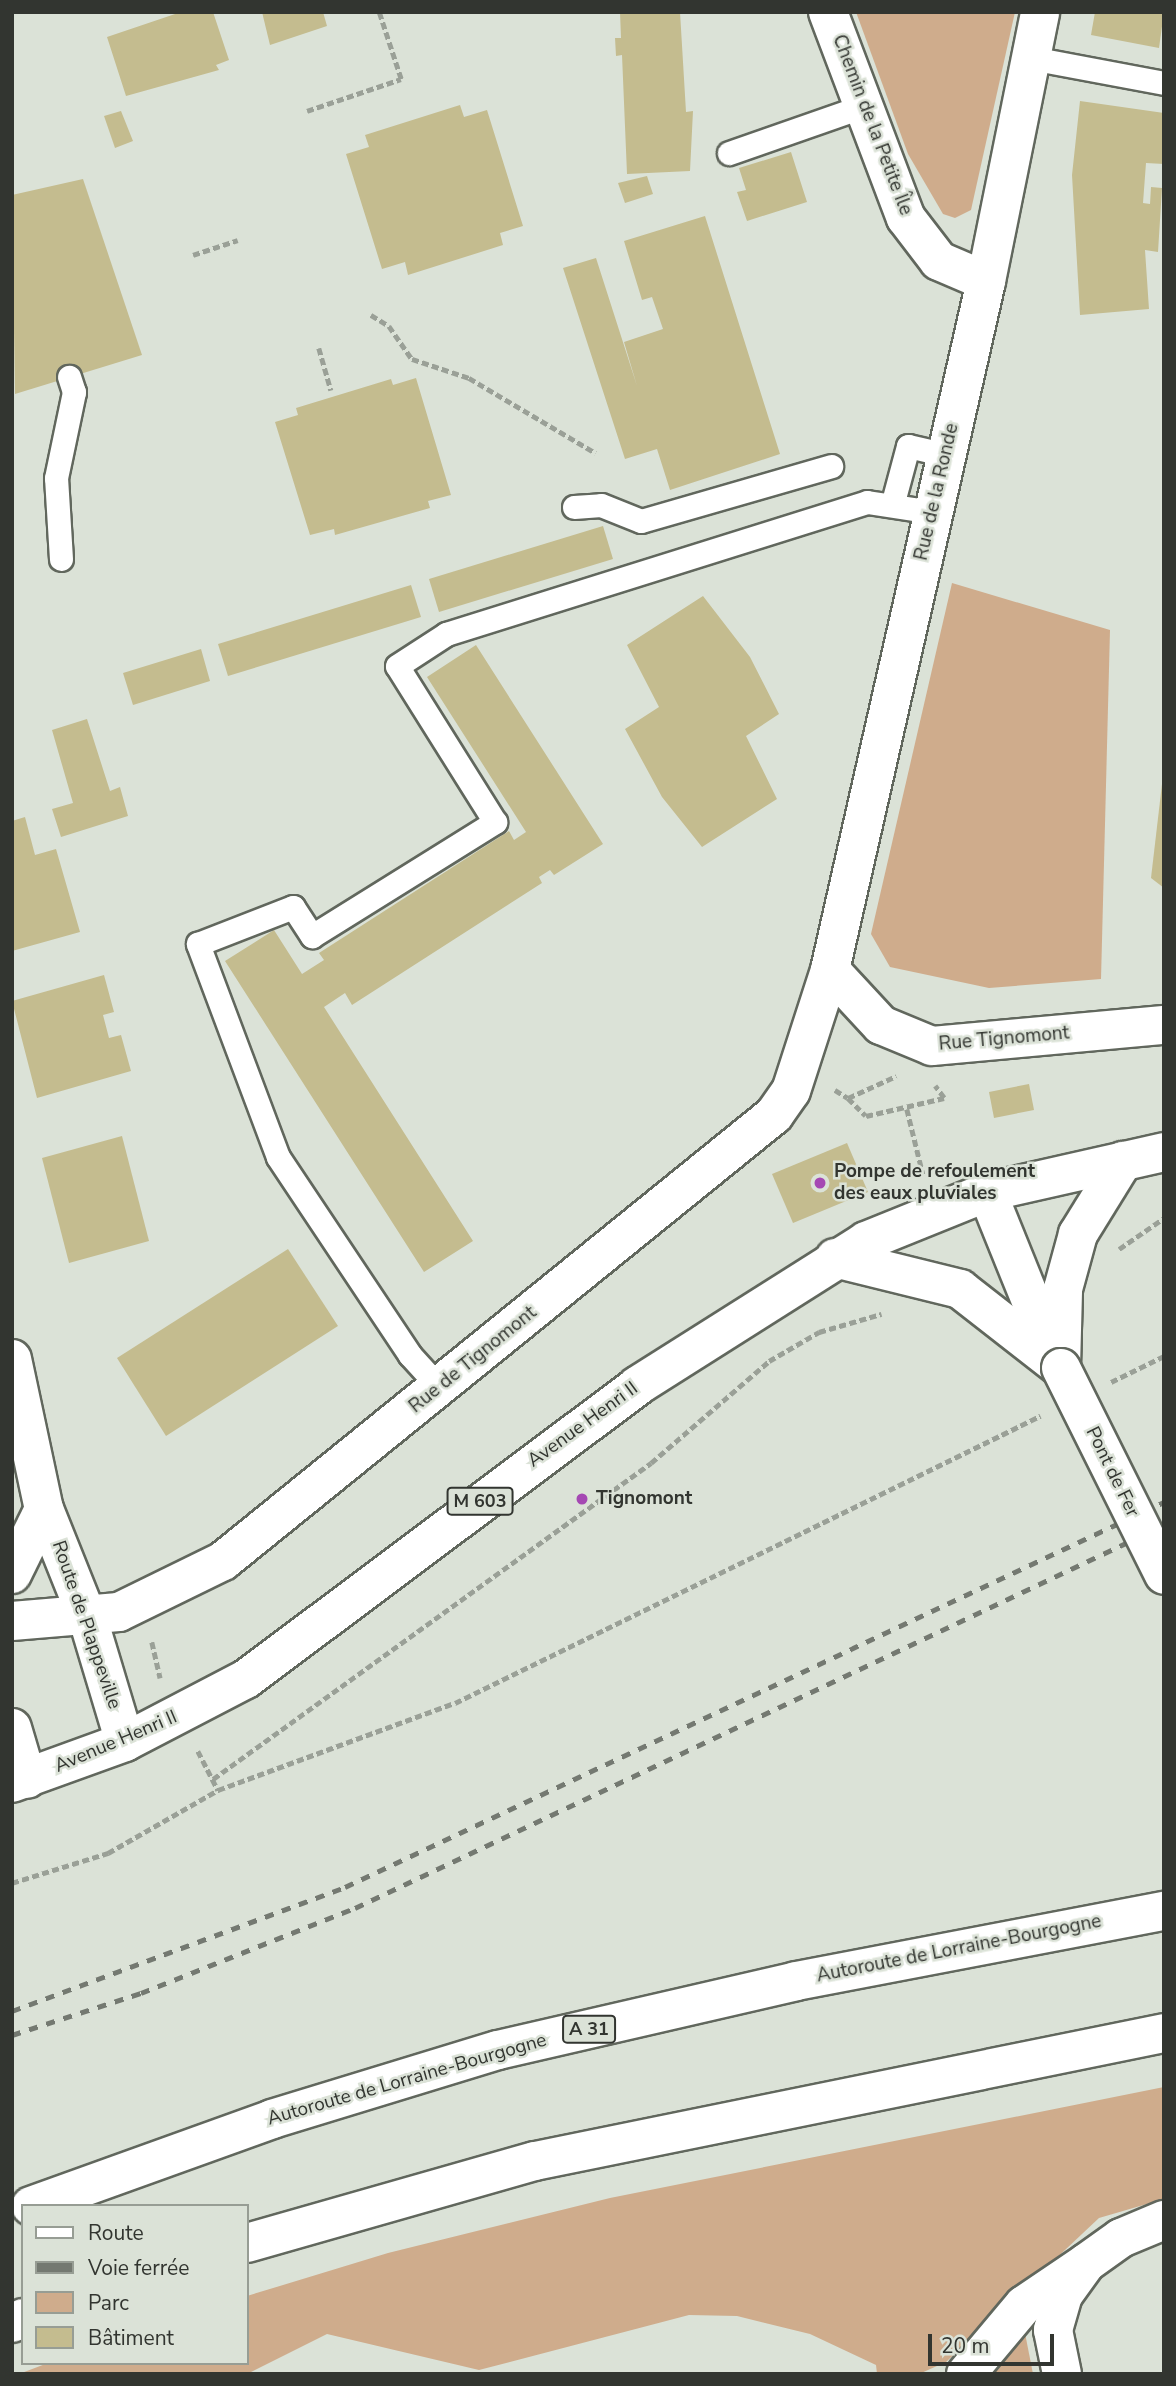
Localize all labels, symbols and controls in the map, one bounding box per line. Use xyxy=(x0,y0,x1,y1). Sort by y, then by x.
street label: Chemin de la Petite Île xyxy=(827,32,917,218)
street label: Rue de la Ronde xyxy=(910,421,964,563)
street label: Rue Tignomont xyxy=(938,1022,1070,1056)
place label: Pompe de refoulement des eaux pluviales xyxy=(834,1161,1035,1205)
marker: Pompe de refoulement des eaux pluviales xyxy=(812,1175,828,1191)
street label: Rue de Tignomont xyxy=(405,1302,541,1418)
street label: Avenue Henri II xyxy=(523,1377,643,1473)
street label: Pont de Fer xyxy=(1080,1423,1144,1521)
road number: M 603 xyxy=(445,1486,515,1516)
place label: Tignomont xyxy=(596,1488,692,1510)
marker: Tignomont xyxy=(574,1491,590,1507)
street label: Route de Plappeville xyxy=(46,1538,126,1712)
street label: Avenue Henri II xyxy=(51,1706,181,1778)
street label: Autoroute de Lorraine-Bourgogne xyxy=(815,1910,1103,1988)
road number: A 31 xyxy=(561,2014,617,2043)
street label: Autoroute de Lorraine-Bourgogne xyxy=(265,2029,549,2131)
legend xyxy=(21,2204,248,2365)
text: Route xyxy=(88,2219,144,2247)
text: Voie ferrée xyxy=(88,2254,189,2282)
text: Parc xyxy=(88,2289,129,2317)
scale bar xyxy=(931,2320,1057,2364)
text: Bâtiment xyxy=(88,2324,174,2352)
text: 20 m xyxy=(941,2332,990,2360)

